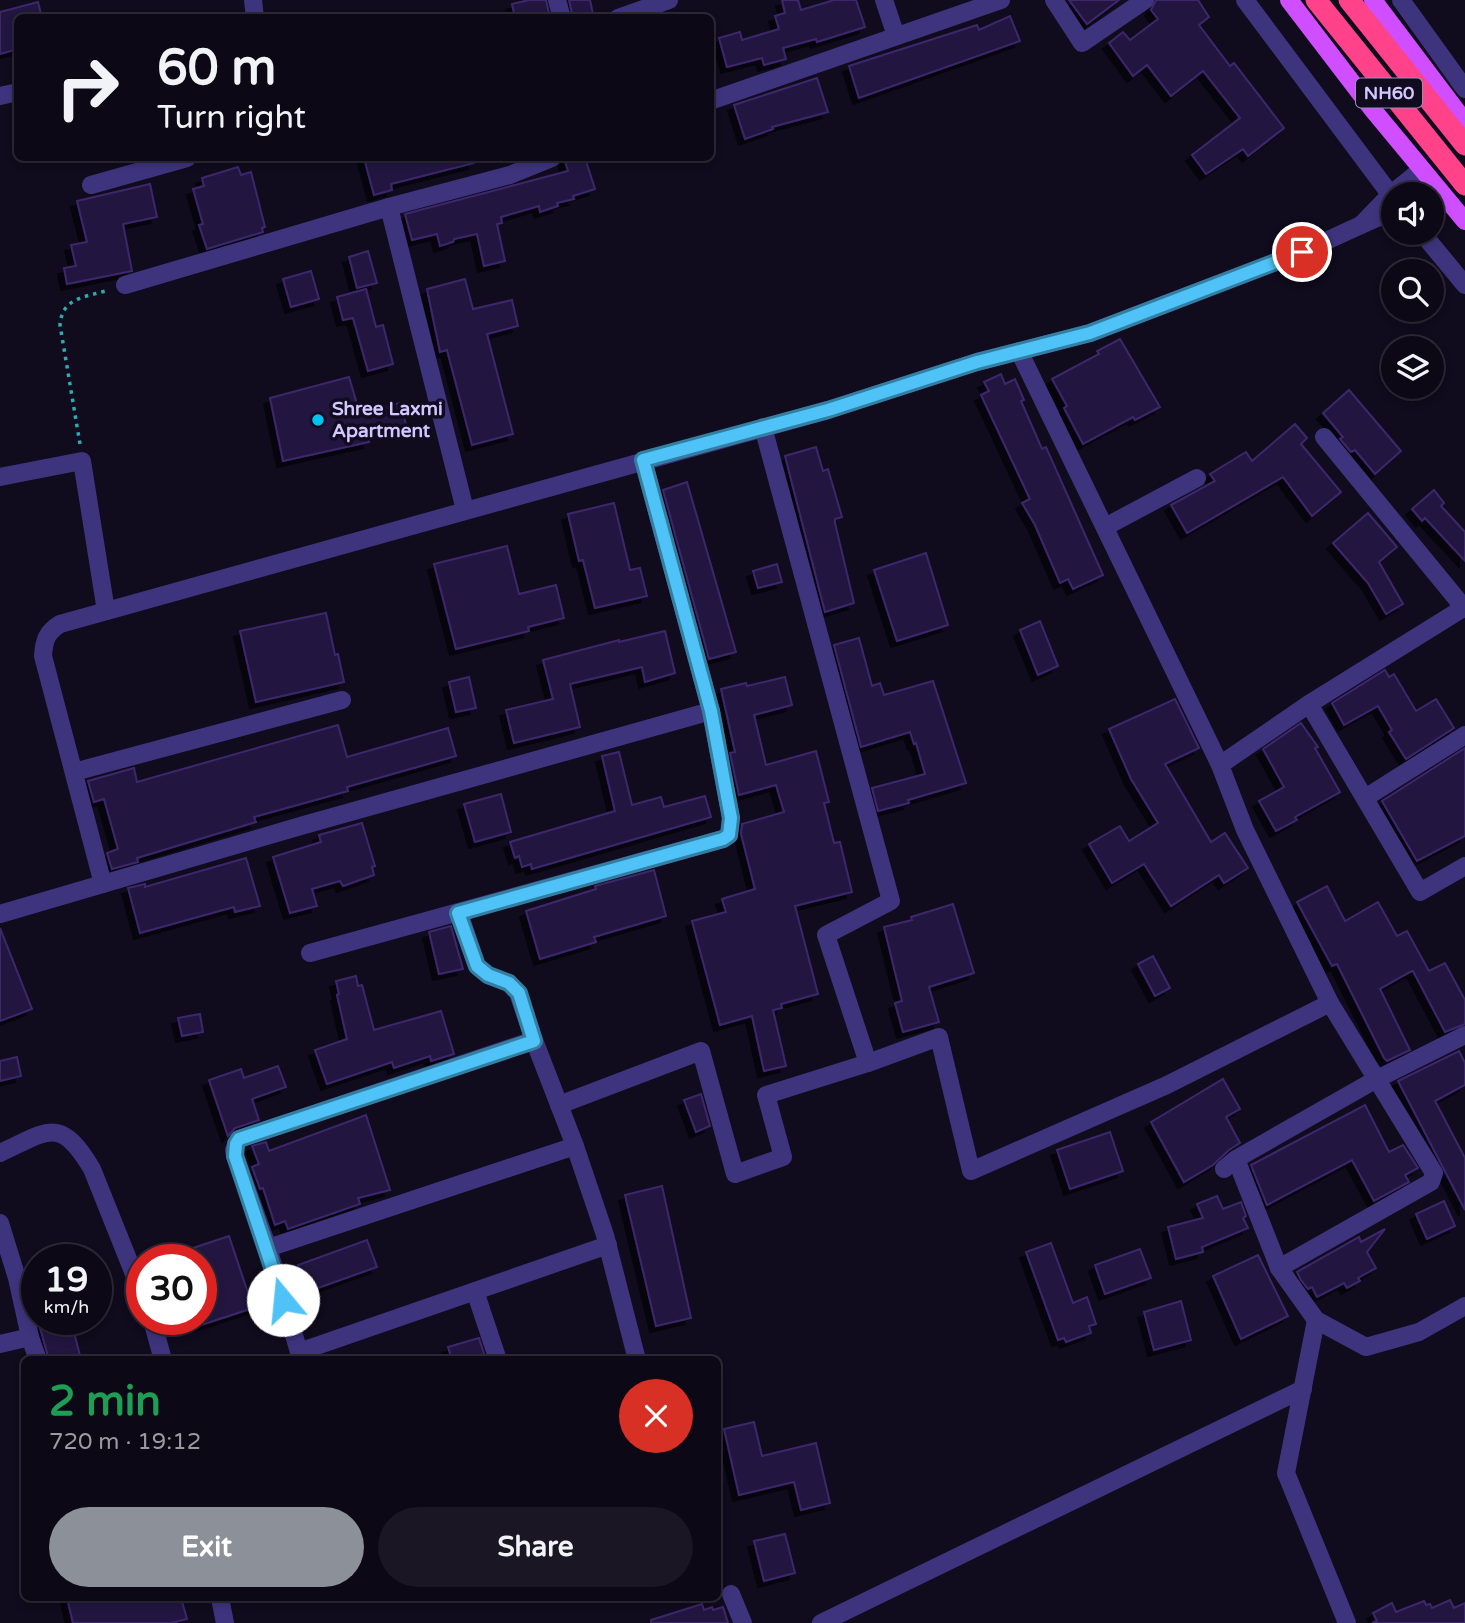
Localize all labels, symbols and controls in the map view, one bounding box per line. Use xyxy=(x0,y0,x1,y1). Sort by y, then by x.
text: 60 m xyxy=(157,39,276,98)
icon: right xyxy=(42,42,133,133)
road number: NH60 xyxy=(1356,78,1422,108)
text: Turn right xyxy=(157,99,306,137)
map controls xyxy=(1381,182,1444,399)
button: sound xyxy=(1381,182,1444,245)
pin xyxy=(1272,222,1332,282)
icon: arrive xyxy=(1283,233,1321,271)
button: search xyxy=(1381,259,1444,322)
button: layers xyxy=(1381,336,1444,399)
place label: Shree Laxmi Apartment xyxy=(332,398,443,443)
marker: Shree Laxmi Apartment xyxy=(310,412,326,428)
speed limit sign: 30 xyxy=(126,1244,217,1335)
text: 19 xyxy=(45,1259,88,1301)
position arrow xyxy=(246,1263,320,1337)
text: km/h xyxy=(44,1296,89,1318)
text: 2 min xyxy=(49,1376,161,1427)
button: close xyxy=(619,1379,693,1453)
text: 720 m · 19:12 xyxy=(49,1428,201,1456)
button: Exit xyxy=(49,1507,364,1587)
button: Share xyxy=(378,1507,693,1587)

